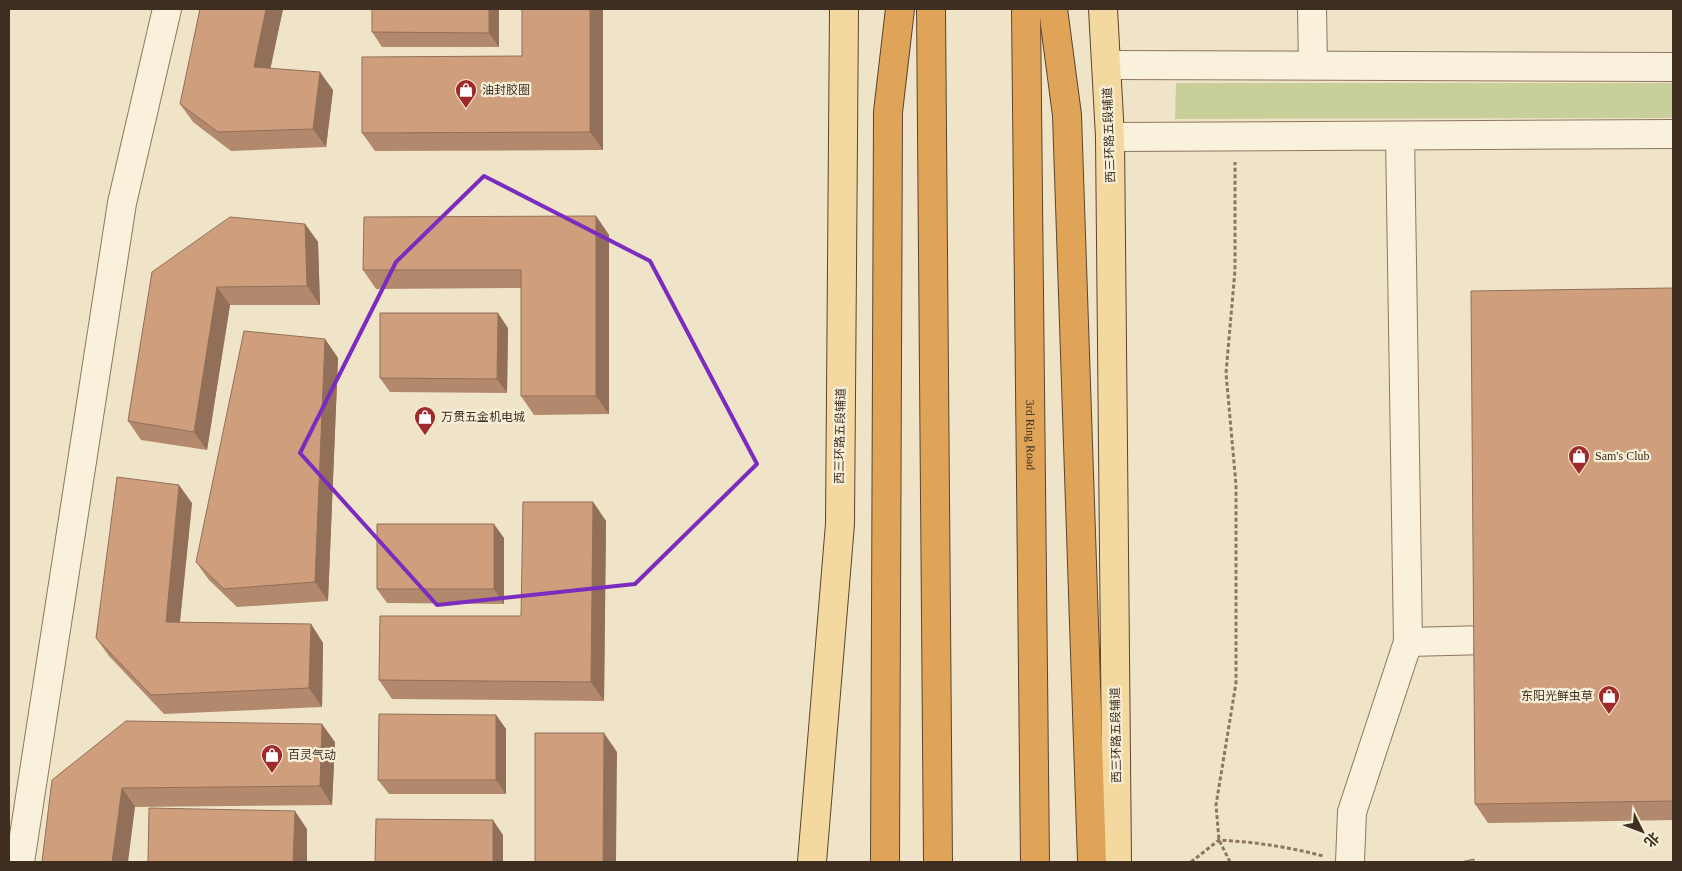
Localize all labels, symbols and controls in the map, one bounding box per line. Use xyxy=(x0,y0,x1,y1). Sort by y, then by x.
shop icon: 油封胶圈 xyxy=(454,78,478,109)
place label: 油封胶圈 xyxy=(482,83,530,97)
street label: 西三环路五段辅道 xyxy=(1100,87,1118,183)
street label: 西三环路五段辅道 xyxy=(832,388,848,484)
street label: 3rd Ring Road xyxy=(1023,400,1038,470)
shop icon: 万贯五金机电城 xyxy=(413,405,437,436)
place label: 万贯五金机电城 xyxy=(441,410,525,424)
shop icon: Sam's Club xyxy=(1567,444,1591,475)
place label: Sam's Club xyxy=(1595,449,1650,463)
shop icon: 东阳光鲜虫草 xyxy=(1597,684,1621,715)
street label: 西三环路五段辅道 xyxy=(1108,687,1124,783)
place label: 东阳光鲜虫草 xyxy=(1521,689,1593,703)
shop icon: 百灵气动 xyxy=(260,743,284,774)
place label: 百灵气动 xyxy=(288,748,336,762)
north arrow xyxy=(1617,806,1667,856)
text: 北 xyxy=(1641,829,1662,850)

